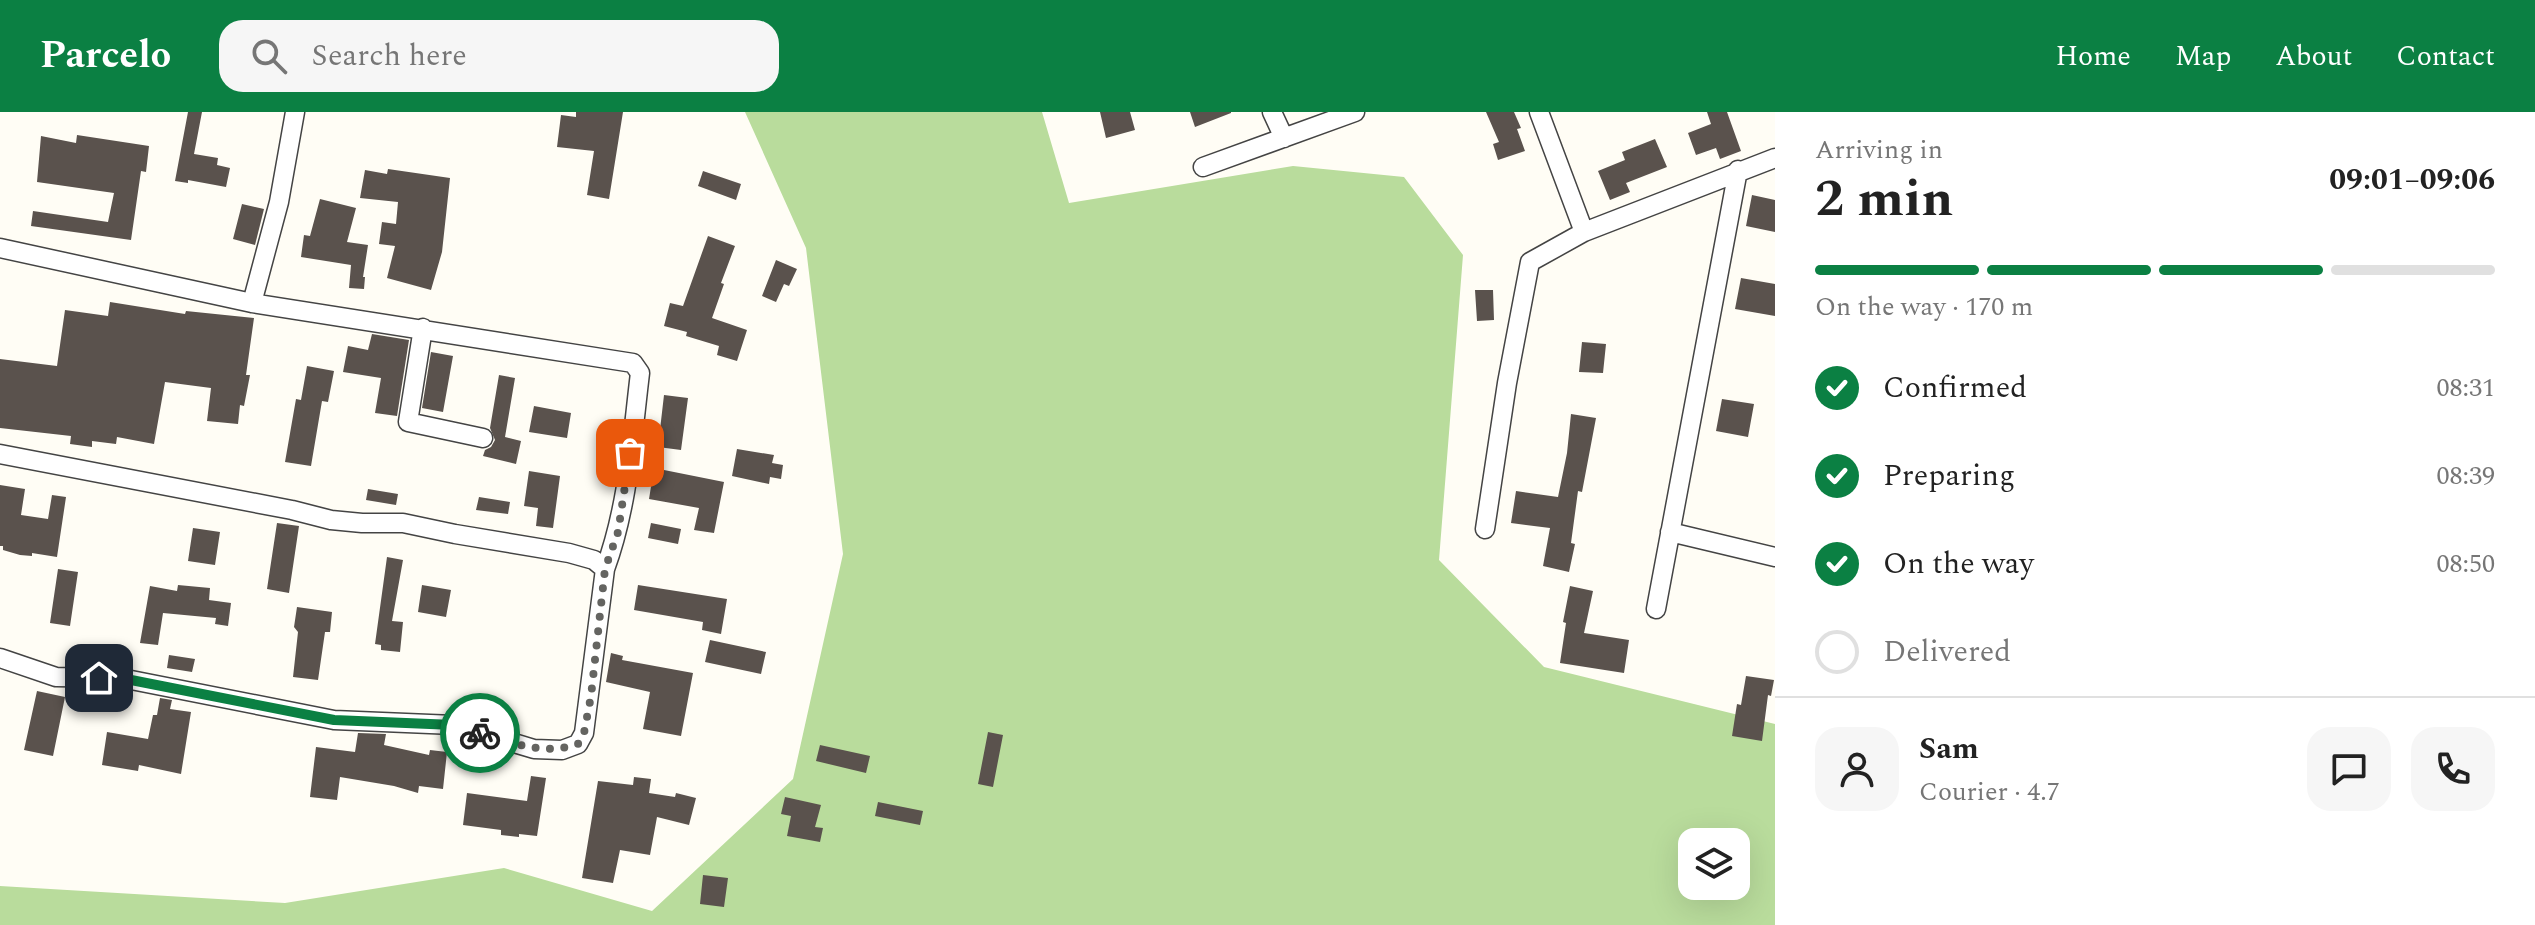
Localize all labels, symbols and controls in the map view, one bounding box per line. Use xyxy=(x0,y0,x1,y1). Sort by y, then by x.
search box xyxy=(219,20,779,92)
text: Parcelo xyxy=(40,27,171,85)
text: Search here xyxy=(311,33,467,79)
icon: search xyxy=(247,34,291,78)
text: Home xyxy=(2055,35,2131,78)
text: Map xyxy=(2175,35,2231,78)
text: About xyxy=(2275,35,2352,78)
text: Contact xyxy=(2396,35,2495,78)
text: Arriving in xyxy=(1815,130,1943,170)
text: 09:01–09:06 xyxy=(2329,157,2495,203)
text: 2 min xyxy=(1815,160,1953,239)
text: On the way · 170 m xyxy=(1815,287,2033,327)
text: Confirmed xyxy=(1883,365,2027,411)
icon: check xyxy=(1815,366,1859,410)
text: 08:31 xyxy=(2436,368,2495,408)
pin xyxy=(596,419,664,487)
icon: bag xyxy=(608,431,652,475)
text: Preparing xyxy=(1883,453,2015,499)
icon: check xyxy=(1815,454,1859,498)
text: 08:39 xyxy=(2436,456,2495,496)
text: On the way xyxy=(1883,541,2034,587)
icon: check xyxy=(1815,542,1859,586)
text: 08:50 xyxy=(2436,544,2495,584)
text: Delivered xyxy=(1883,629,2011,675)
pin xyxy=(65,644,133,712)
icon: home xyxy=(77,656,121,700)
courier xyxy=(440,693,520,773)
icon: bike xyxy=(458,711,502,755)
text: Sam xyxy=(1919,726,1979,772)
button: person xyxy=(1815,727,1899,811)
button: chat xyxy=(2307,727,2391,811)
button: phone xyxy=(2411,727,2495,811)
text: Courier · 4.7 xyxy=(1919,772,2060,812)
map controls xyxy=(1678,828,1750,900)
button: layers xyxy=(1678,828,1750,900)

